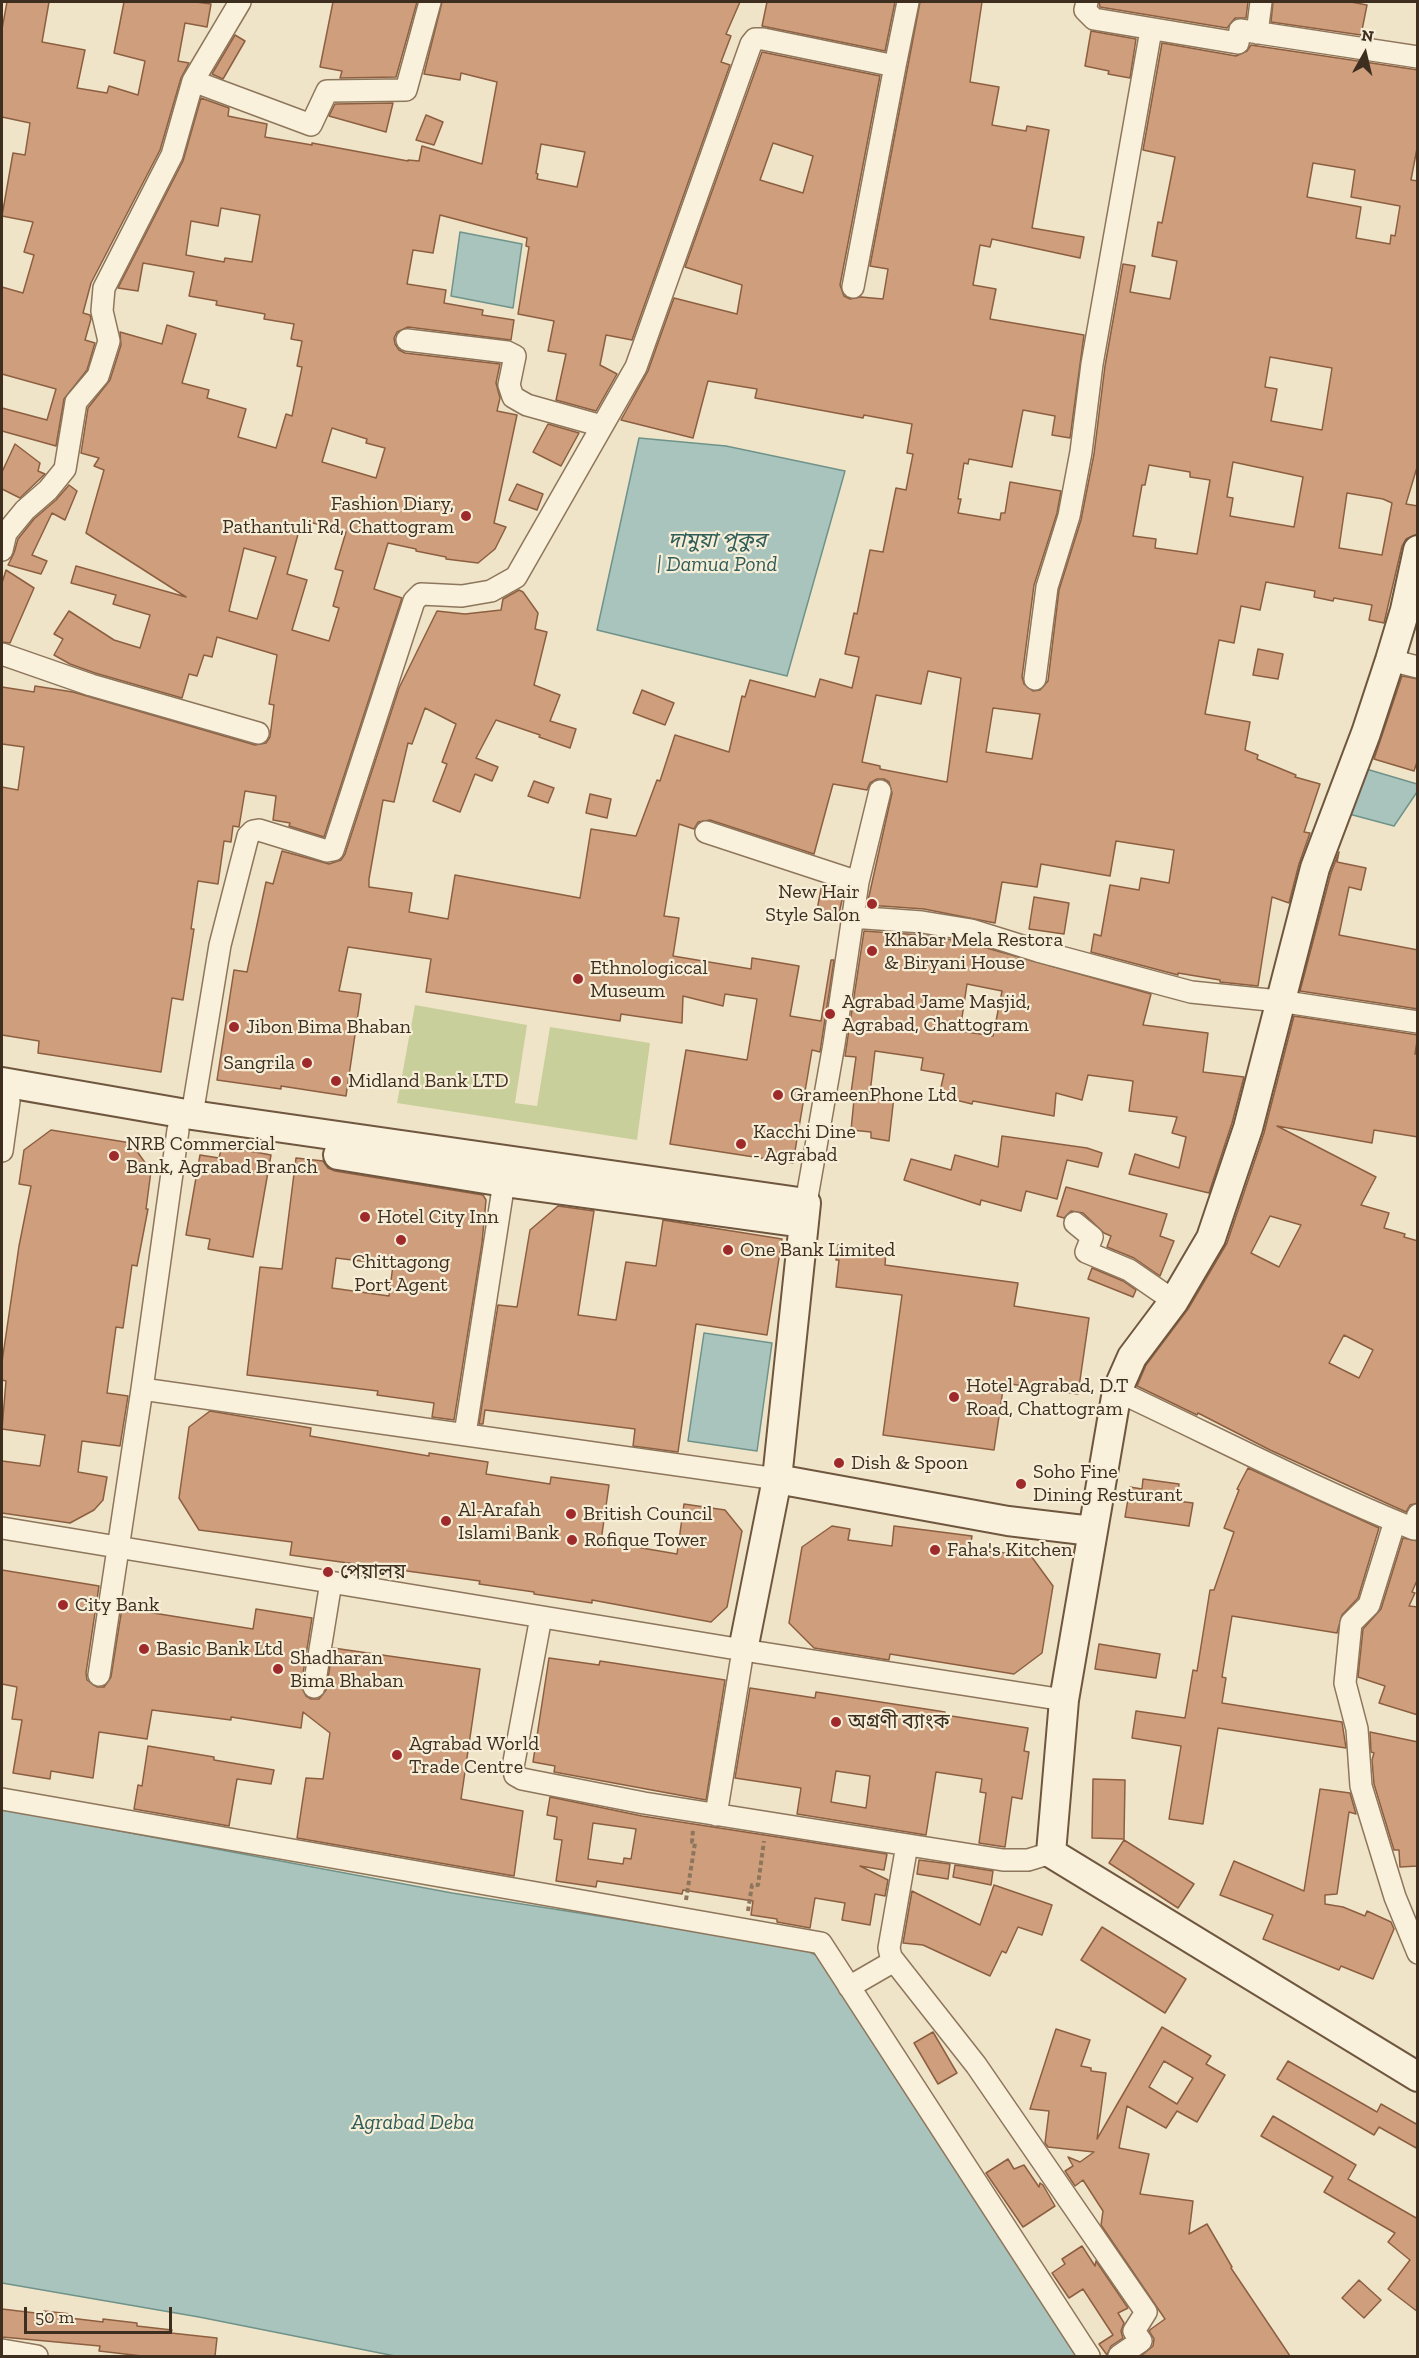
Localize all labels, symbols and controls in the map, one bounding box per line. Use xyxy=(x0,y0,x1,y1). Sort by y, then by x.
north arrow xyxy=(1335,24,1395,84)
text: N xyxy=(1360,25,1375,46)
place label: Fashion Diary, Pathantuli Rd, Chattogram xyxy=(222,492,454,539)
marker: Fashion Diary, Pathantuli Rd, Chattogram xyxy=(459,509,473,523)
water label: দামুয়া পুকুর | Damua Pond xyxy=(657,528,777,578)
place label: New Hair Style Salon xyxy=(765,880,860,927)
marker: New Hair Style Salon xyxy=(865,897,879,911)
place label: Khabar Mela Restora & Biryani House xyxy=(884,928,1063,975)
marker: Khabar Mela Restora & Biryani House xyxy=(865,944,879,958)
place label: Ethnologiccal Museum xyxy=(590,956,708,1003)
marker: Ethnologiccal Museum xyxy=(571,972,585,986)
place label: Agrabad Jame Masjid, Agrabad, Chattogram xyxy=(842,990,1030,1037)
marker: Agrabad Jame Masjid, Agrabad, Chattogram xyxy=(823,1007,837,1021)
place label: Jibon Bima Bhaban xyxy=(246,1015,411,1039)
marker: Jibon Bima Bhaban xyxy=(227,1020,241,1034)
place label: Sangrila xyxy=(223,1051,295,1075)
marker: Sangrila xyxy=(300,1056,314,1070)
place label: Midland Bank LTD xyxy=(348,1069,509,1093)
marker: Midland Bank LTD xyxy=(329,1074,343,1088)
place label: GrameenPhone Ltd xyxy=(790,1083,957,1107)
marker: GrameenPhone Ltd xyxy=(771,1088,785,1102)
place label: Kacchi Dine - Agrabad xyxy=(753,1120,856,1167)
place label: NRB Commercial Bank, Agrabad Branch xyxy=(126,1132,318,1179)
marker: Kacchi Dine - Agrabad xyxy=(734,1137,748,1151)
marker: NRB Commercial Bank, Agrabad Branch xyxy=(107,1149,121,1163)
place label: Hotel City Inn xyxy=(377,1205,499,1229)
marker: Hotel City Inn xyxy=(358,1210,372,1224)
marker: Chittagong Port Agent xyxy=(394,1233,408,1247)
place label: One Bank Limited xyxy=(740,1238,895,1262)
marker: One Bank Limited xyxy=(721,1243,735,1257)
place label: Chittagong Port Agent xyxy=(352,1250,450,1297)
place label: Hotel Agrabad, D.T Road, Chattogram xyxy=(966,1374,1128,1421)
marker: Hotel Agrabad, D.T Road, Chattogram xyxy=(947,1390,961,1404)
place label: Dish & Spoon xyxy=(851,1451,968,1475)
marker: Dish & Spoon xyxy=(832,1456,846,1470)
place label: Soho Fine Dining Resturant xyxy=(1033,1460,1183,1507)
marker: Soho Fine Dining Resturant xyxy=(1014,1477,1028,1491)
place label: Al-Arafah Islami Bank xyxy=(458,1498,559,1545)
place label: British Council xyxy=(583,1502,713,1526)
marker: British Council xyxy=(564,1507,578,1521)
marker: Al-Arafah Islami Bank xyxy=(439,1514,453,1528)
place label: Rofique Tower xyxy=(584,1528,708,1552)
marker: Rofique Tower xyxy=(565,1533,579,1547)
place label: Faha's Kitchen xyxy=(947,1538,1072,1562)
marker: Faha's Kitchen xyxy=(928,1543,942,1557)
place label: পেয়ালয় xyxy=(340,1560,406,1584)
marker: পেয়ালয় xyxy=(321,1565,335,1579)
place label: City Bank xyxy=(75,1593,159,1617)
marker: City Bank xyxy=(56,1598,70,1612)
place label: Basic Bank Ltd xyxy=(156,1637,283,1661)
marker: Basic Bank Ltd xyxy=(137,1642,151,1656)
place label: Shadharan Bima Bhaban xyxy=(290,1646,404,1693)
marker: Shadharan Bima Bhaban xyxy=(271,1662,285,1676)
place label: অগ্রণী ব্যাংক xyxy=(848,1710,950,1734)
marker: অগ্রণী ব্যাংক xyxy=(829,1715,843,1729)
place label: Agrabad World Trade Centre xyxy=(409,1732,539,1779)
marker: Agrabad World Trade Centre xyxy=(390,1748,404,1762)
water label: Agrabad Deba xyxy=(352,2110,474,2136)
scale bar xyxy=(27,2295,176,2333)
text: 50 m xyxy=(35,2306,74,2328)

